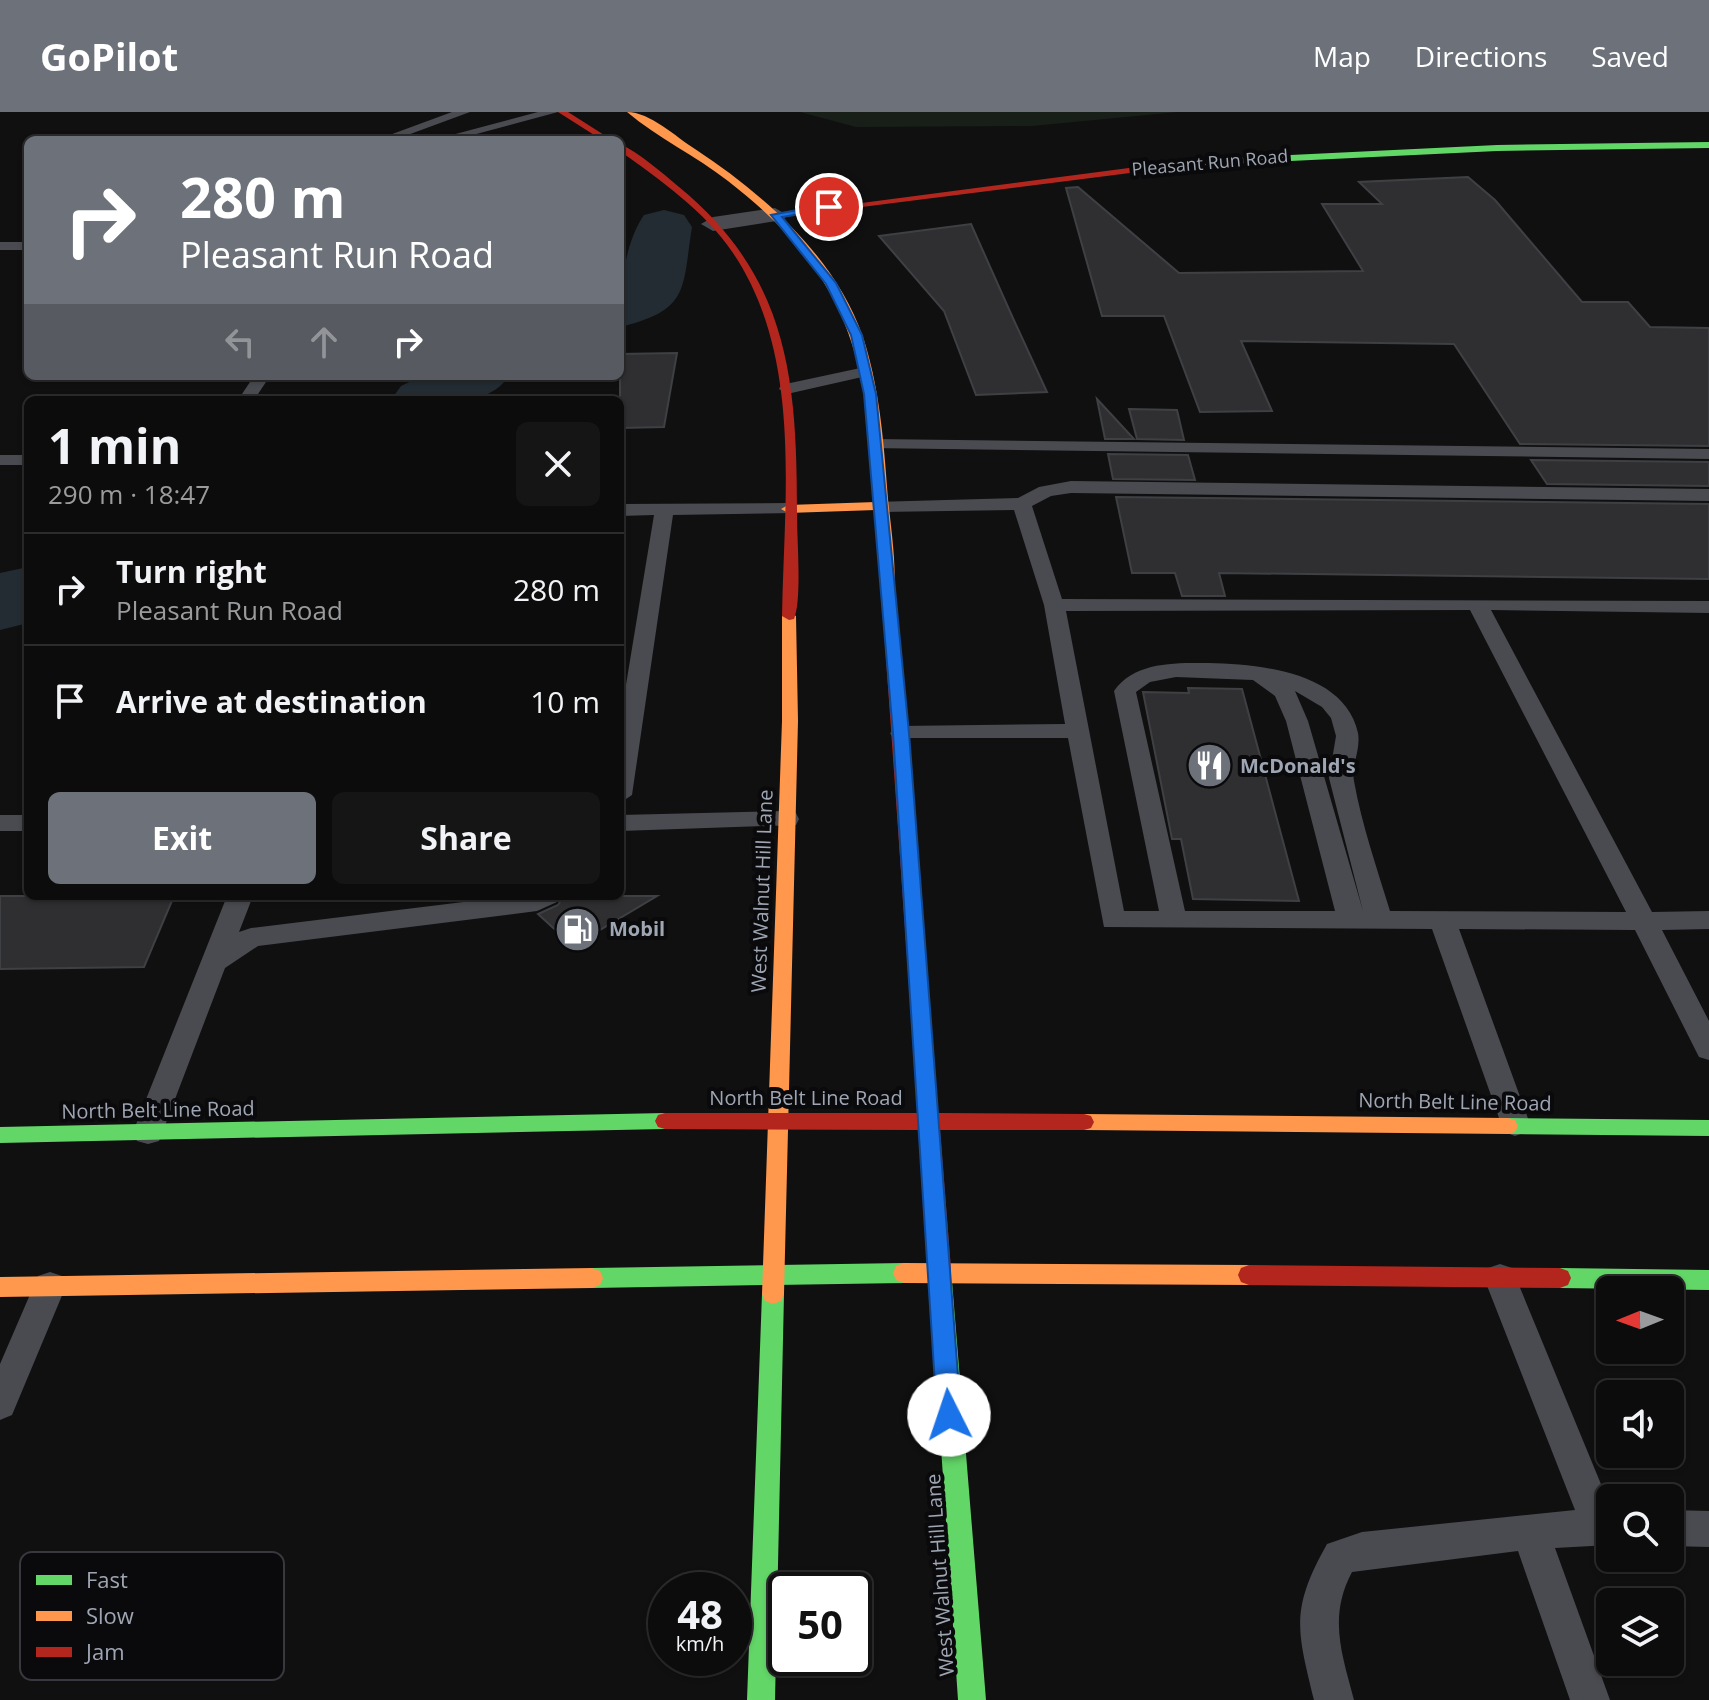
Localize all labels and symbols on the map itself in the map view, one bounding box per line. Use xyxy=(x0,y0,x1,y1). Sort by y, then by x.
street label: Pleasant Run Road xyxy=(1131,143,1289,181)
pin xyxy=(795,173,863,241)
restaurant icon: McDonald's xyxy=(1185,742,1233,790)
place label: McDonald's xyxy=(1240,752,1356,779)
street label: West Walnut Hill Lane xyxy=(744,789,779,993)
fuel station icon: Mobil xyxy=(554,905,602,953)
place label: Mobil xyxy=(609,915,665,942)
street label: North Belt Line Road xyxy=(709,1084,903,1111)
street label: North Belt Line Road xyxy=(1358,1086,1552,1117)
street label: North Belt Line Road xyxy=(61,1094,255,1125)
north arrow xyxy=(1596,1276,1684,1364)
position arrow xyxy=(907,1373,991,1457)
street label: West Walnut Hill Lane xyxy=(919,1473,960,1677)
legend xyxy=(20,1552,284,1680)
text: Fast xyxy=(86,1564,128,1594)
speed limit sign: 50 xyxy=(768,1572,872,1676)
text: Slow xyxy=(86,1600,134,1630)
text: Jam xyxy=(84,1636,125,1666)

